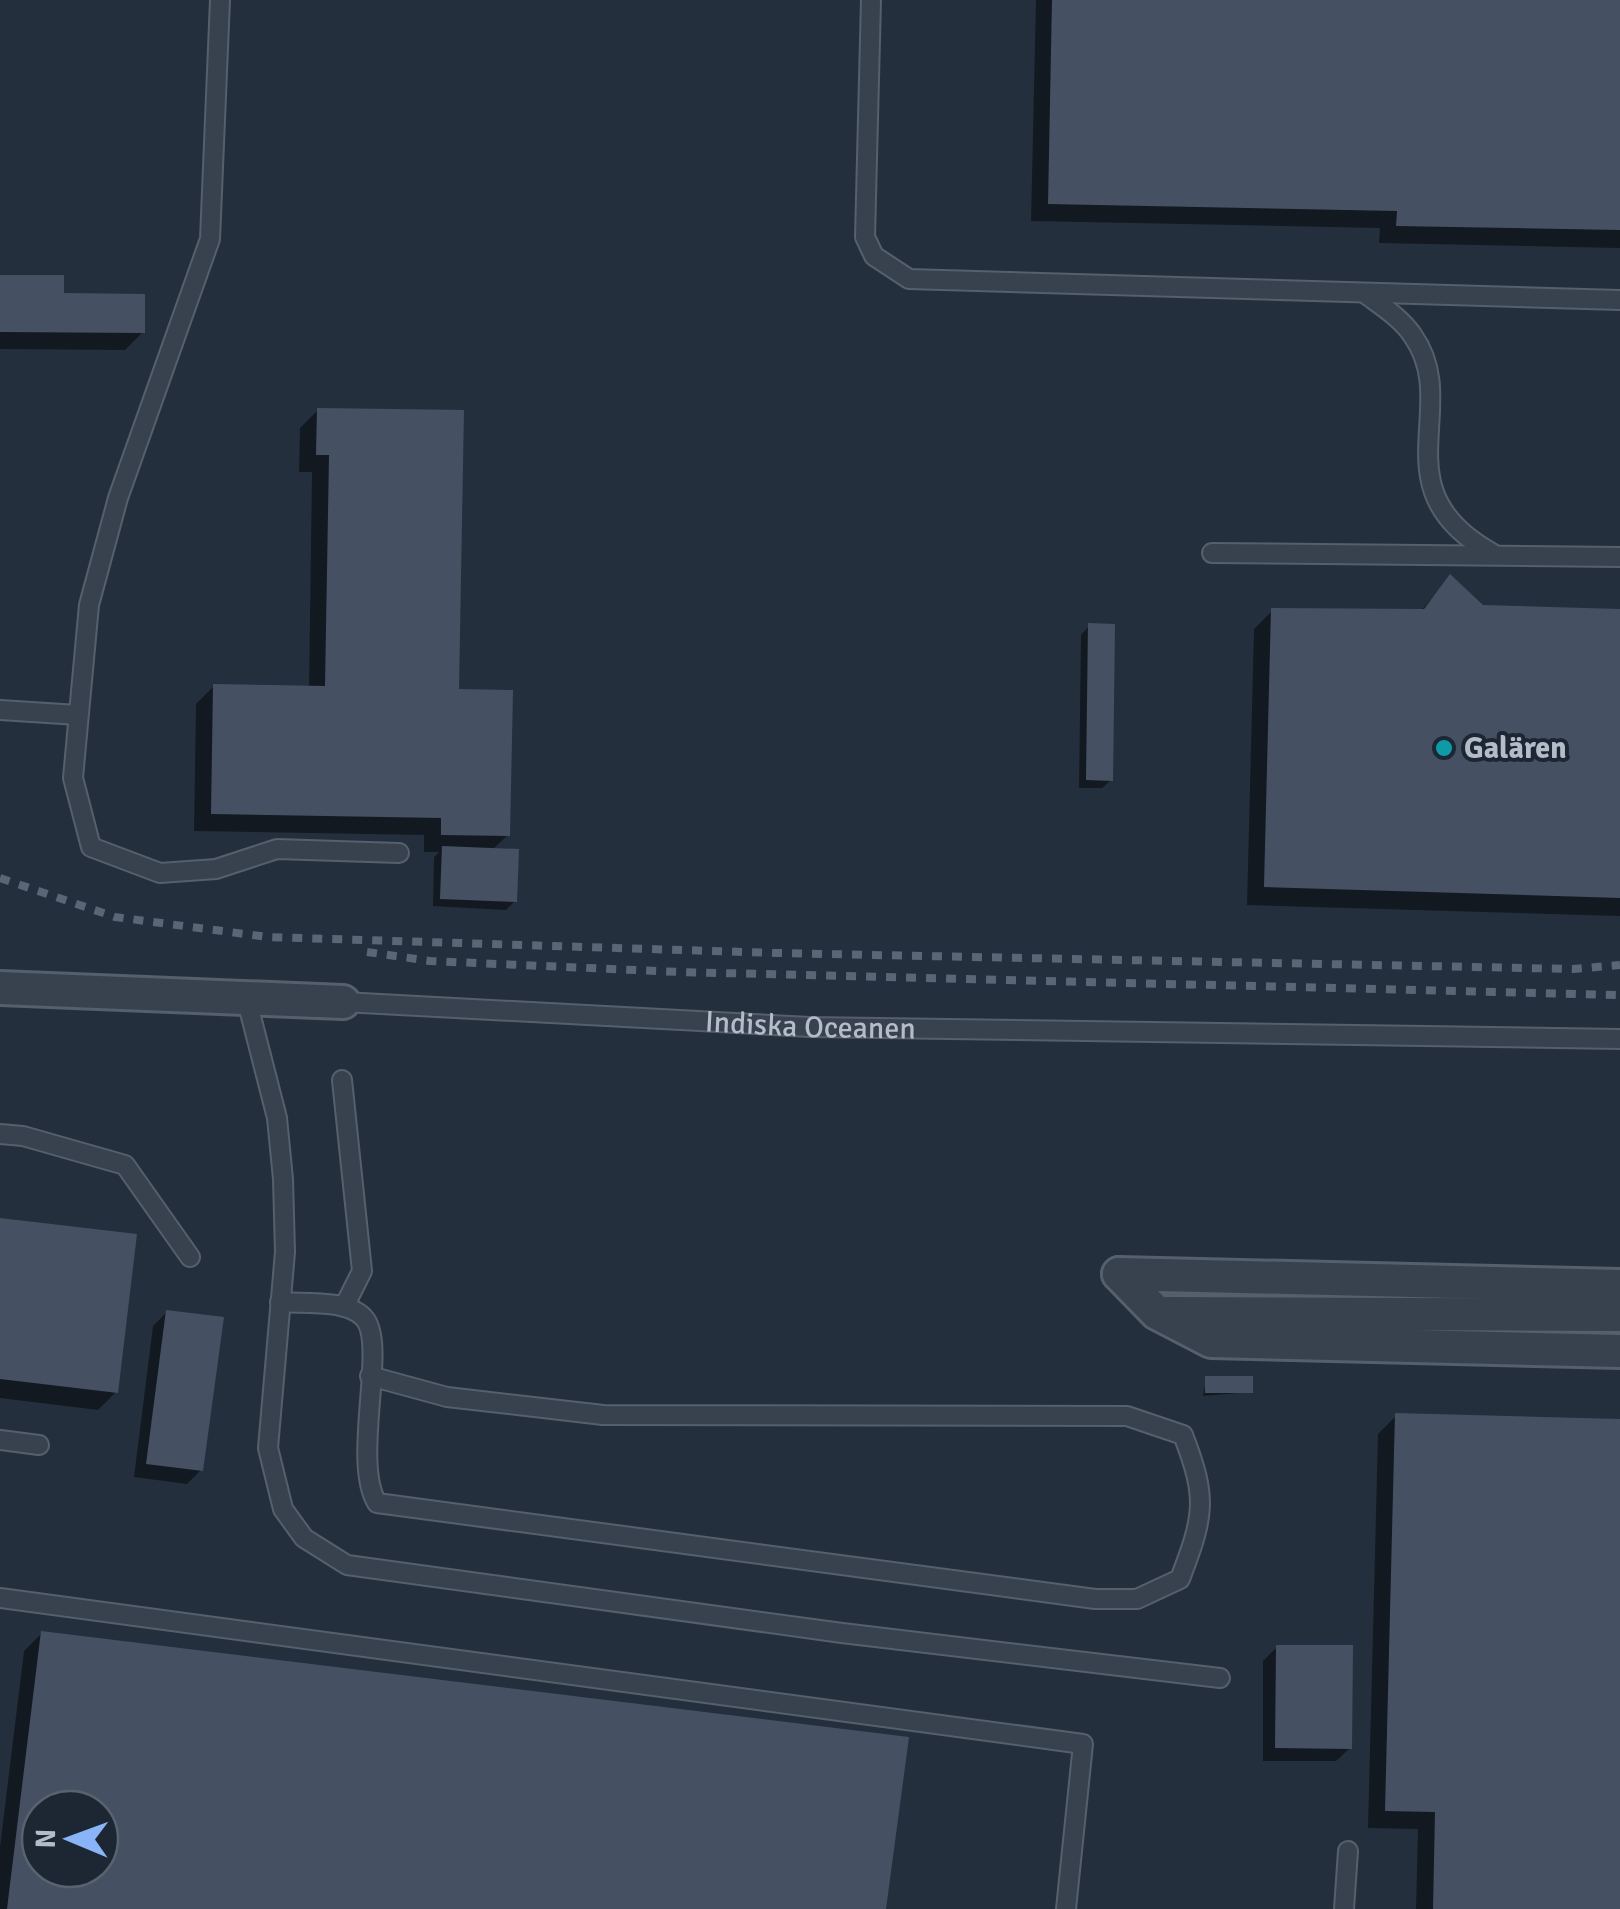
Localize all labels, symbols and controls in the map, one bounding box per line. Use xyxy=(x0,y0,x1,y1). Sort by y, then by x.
place label: Galären xyxy=(1464,730,1567,767)
marker: Galären xyxy=(1433,737,1455,759)
street label: Indiska Oceanen xyxy=(704,1003,916,1047)
north arrow xyxy=(20,1789,120,1889)
text: N xyxy=(29,1829,63,1849)

